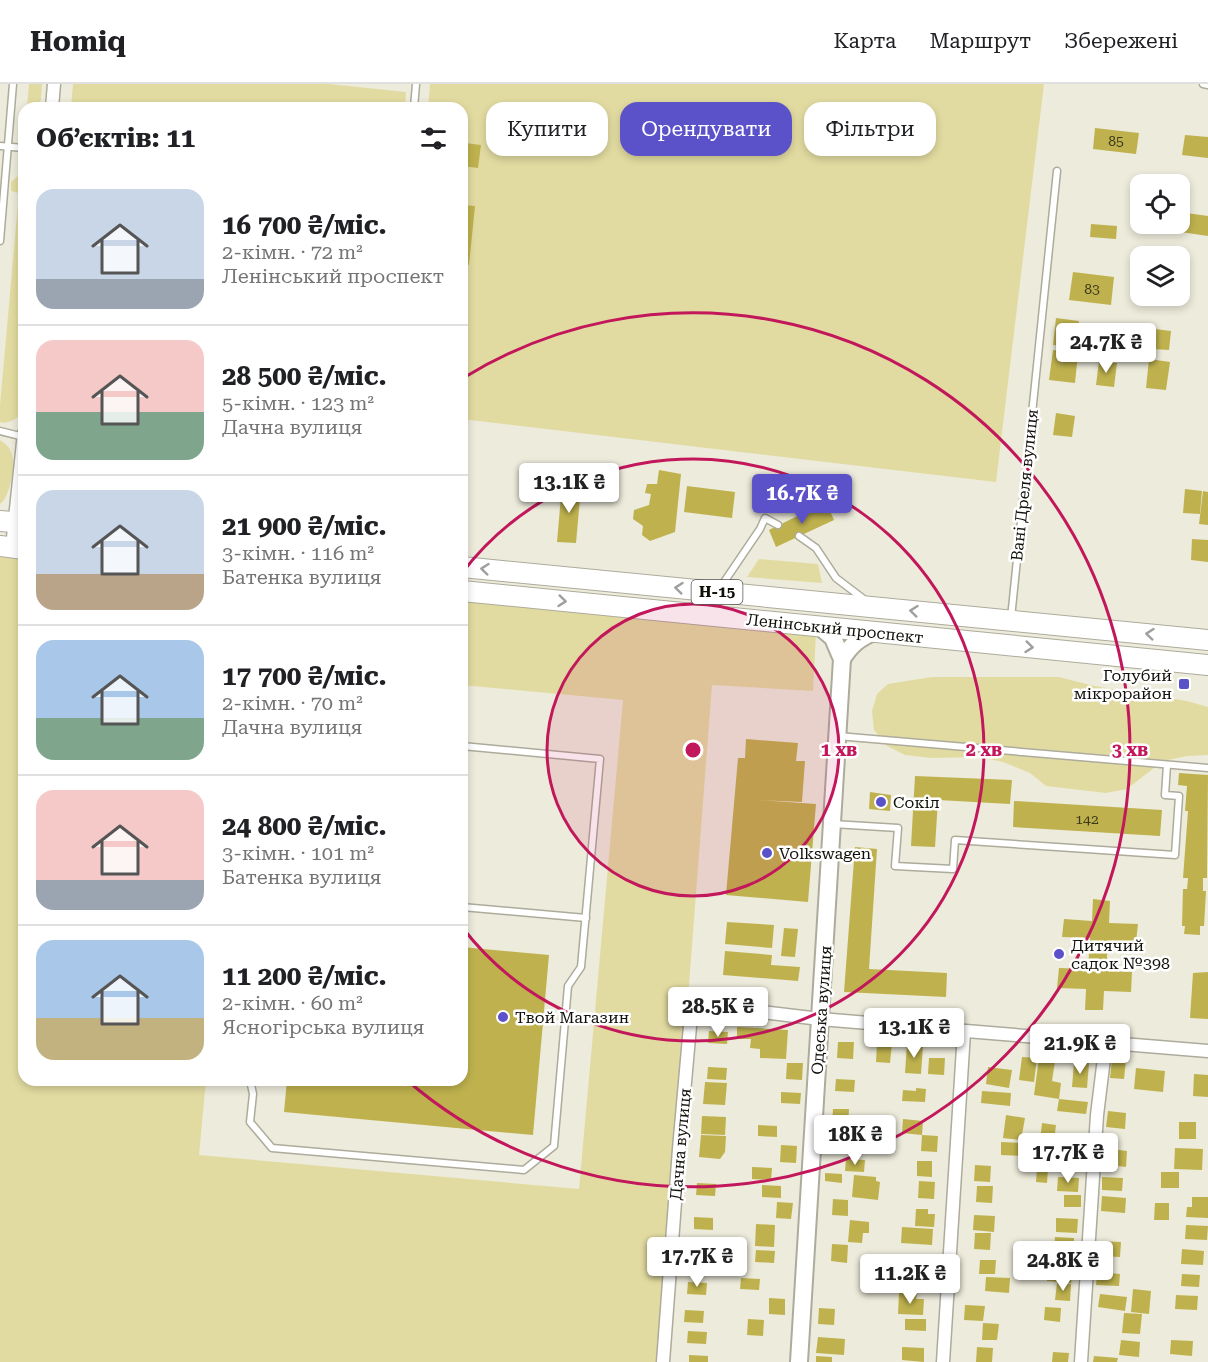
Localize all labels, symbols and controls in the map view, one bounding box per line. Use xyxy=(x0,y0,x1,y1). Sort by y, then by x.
text: Homiq xyxy=(30,25,126,58)
text: Карта xyxy=(834,29,896,53)
text: Маршрут xyxy=(929,29,1031,53)
text: Збережені xyxy=(1064,29,1178,53)
chip: Купити xyxy=(486,102,608,156)
chip: Орендувати xyxy=(620,102,792,156)
chip: Фільтри xyxy=(804,102,936,156)
icon: filters xyxy=(417,122,450,155)
text: Об’єктів: 11 xyxy=(36,123,195,153)
house number: 85 xyxy=(1108,133,1124,149)
map controls xyxy=(1130,174,1190,306)
button: locate xyxy=(1130,174,1190,234)
text: 16 700 ₴/міс. xyxy=(222,210,387,240)
icon: home xyxy=(84,213,156,285)
text: 2-кімн. · 72 m² xyxy=(222,240,363,264)
button: layers xyxy=(1130,246,1190,306)
text: Ленінський проспект xyxy=(222,264,444,288)
house number: 83 xyxy=(1084,281,1100,297)
pin: 24.7K ₴ xyxy=(1051,323,1161,374)
text: 24.7K ₴ xyxy=(1070,330,1142,354)
text: 28 500 ₴/міс. xyxy=(222,361,387,391)
icon: home xyxy=(84,364,156,436)
text: 5-кімн. · 123 m² xyxy=(222,391,374,415)
street label: Вані Дреля вулиця xyxy=(1007,408,1042,562)
text: Дачна вулиця xyxy=(222,415,362,439)
pin: 13.1K ₴ xyxy=(514,463,624,514)
text: 13.1K ₴ xyxy=(533,470,605,494)
pin: 16.7K ₴ xyxy=(747,474,857,525)
text: 16.7K ₴ xyxy=(766,481,838,505)
text: 21 900 ₴/міс. xyxy=(222,511,387,541)
icon: home xyxy=(84,514,156,586)
text: 3-кімн. · 116 m² xyxy=(222,541,374,565)
one-way arrow xyxy=(480,563,489,576)
text: Батенка вулиця xyxy=(222,565,381,589)
road number: Н-15 xyxy=(692,580,742,604)
one-way arrow xyxy=(674,582,683,595)
one-way arrow xyxy=(557,594,567,607)
one-way arrow xyxy=(910,605,919,618)
street label: Ленінський проспект xyxy=(746,610,924,647)
one-way arrow xyxy=(1145,628,1154,641)
one-way arrow xyxy=(1025,640,1034,653)
text: 17 700 ₴/міс. xyxy=(222,661,387,691)
icon: home xyxy=(84,664,156,736)
place label: Голубий мікрорайон xyxy=(1074,666,1172,703)
marker: Голубий мікрорайон xyxy=(1177,677,1191,691)
text: 2-кімн. · 70 m² xyxy=(222,691,363,715)
text: Дачна вулиця xyxy=(222,715,362,739)
text: 1 хв xyxy=(821,739,857,760)
text: 2 хв xyxy=(966,739,1002,760)
text: 3 хв xyxy=(1112,739,1148,760)
centre of rings xyxy=(683,740,703,760)
place label: Сокіл xyxy=(893,793,940,812)
marker: Сокіл xyxy=(874,795,888,809)
text: 24 800 ₴/міс. xyxy=(222,811,387,841)
house number: 142 xyxy=(1075,811,1099,827)
icon: home xyxy=(84,814,156,886)
text: 3-кімн. · 101 m² xyxy=(222,841,374,865)
place label: Volkswagen xyxy=(779,844,871,863)
marker: Volkswagen xyxy=(760,846,774,860)
text: Батенка вулиця xyxy=(222,865,381,889)
place label: Дитячий садок №398 xyxy=(1071,936,1170,973)
street label: Одеська вулиця xyxy=(808,945,835,1075)
marker: Дитячий садок №398 xyxy=(1052,947,1066,961)
text: 11 200 ₴/міс. xyxy=(222,961,387,991)
icon: home xyxy=(84,964,156,1036)
pin: 28.5K ₴ xyxy=(663,987,773,1038)
text: 2-кімн. · 60 m² xyxy=(222,991,363,1015)
text: 28.5K ₴ xyxy=(682,994,754,1018)
place label: Твой Магазин xyxy=(515,1008,629,1027)
pin: 13.1K ₴ xyxy=(859,1008,969,1059)
marker: Твой Магазин xyxy=(496,1010,510,1024)
text: Ясногірська вулиця xyxy=(222,1015,424,1039)
text: 13.1K ₴ xyxy=(878,1015,950,1039)
pin: 21.9K ₴ xyxy=(1025,1024,1135,1075)
text: 21.9K ₴ xyxy=(1044,1031,1116,1055)
street label: Дачна вулиця xyxy=(666,1087,695,1201)
pin: 18K ₴ xyxy=(813,1115,897,1166)
text: 18K ₴ xyxy=(828,1122,882,1146)
pin: 17.7K ₴ xyxy=(1013,1133,1123,1184)
text: 17.7K ₴ xyxy=(1032,1140,1104,1164)
pin: 17.7K ₴ xyxy=(642,1237,752,1288)
pin: 24.8K ₴ xyxy=(1008,1241,1118,1292)
text: 17.7K ₴ xyxy=(661,1244,733,1268)
text: 24.8K ₴ xyxy=(1027,1248,1099,1272)
pin: 11.2K ₴ xyxy=(855,1254,965,1305)
text: 11.2K ₴ xyxy=(874,1261,946,1285)

